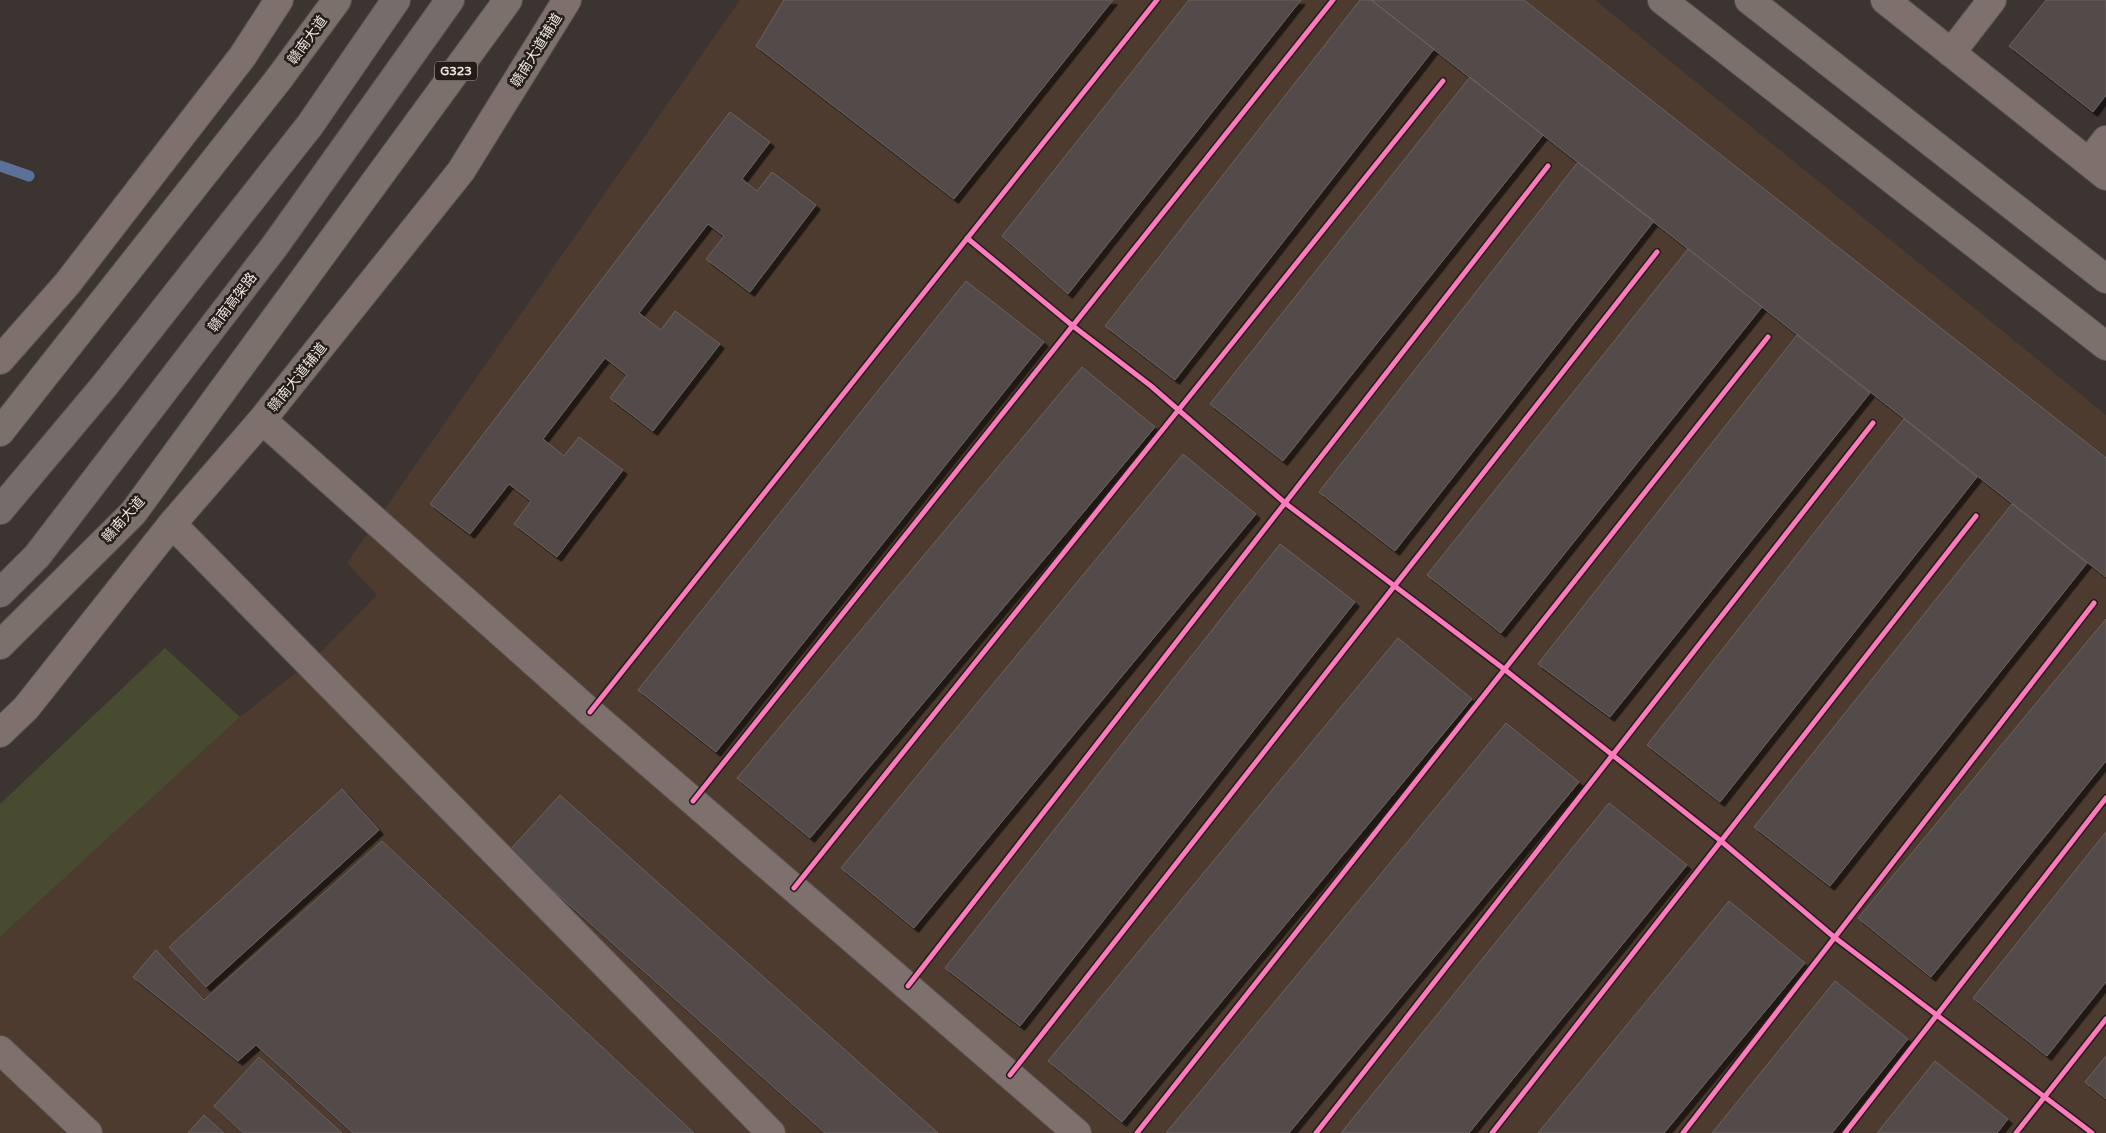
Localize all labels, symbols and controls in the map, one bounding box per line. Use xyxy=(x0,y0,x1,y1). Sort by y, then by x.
street label: 赣南大道辅道 xyxy=(507,10,566,90)
street label: 赣南大道 xyxy=(284,13,331,68)
road number: G323 xyxy=(435,61,477,80)
street label: 赣南高架路 xyxy=(205,269,260,335)
street label: 赣南大道辅道 xyxy=(264,339,330,415)
street label: 赣南大道 xyxy=(98,493,148,546)

